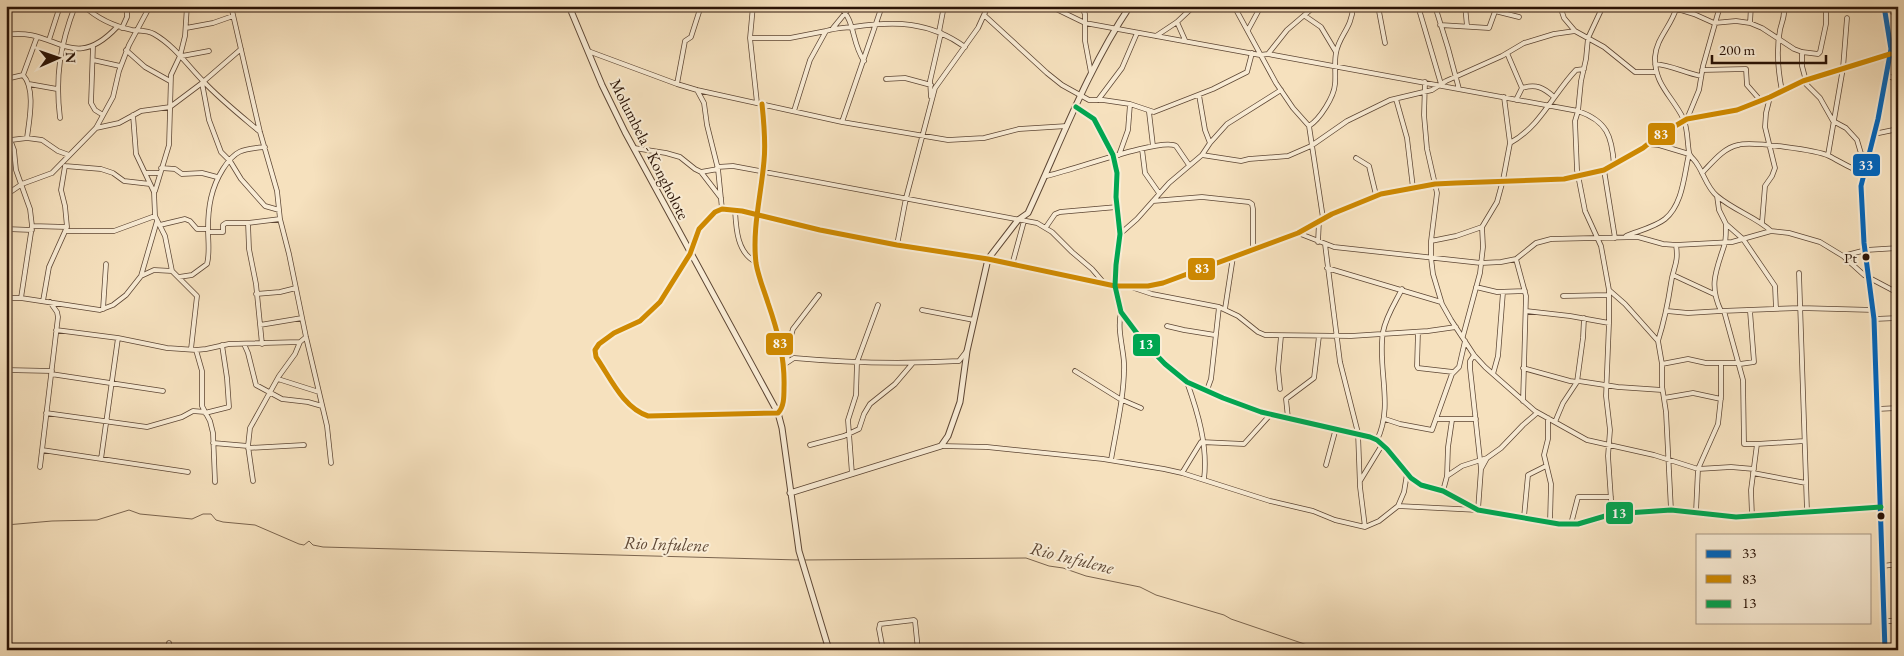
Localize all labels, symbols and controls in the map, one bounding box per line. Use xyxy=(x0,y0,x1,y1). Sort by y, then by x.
north arrow xyxy=(32,32,82,82)
scale bar xyxy=(1712,32,1825,64)
text: 200 m xyxy=(1719,40,1756,59)
text: N xyxy=(62,52,80,64)
street label: Molumbela - Kongholote xyxy=(605,75,694,223)
line badge: 83 xyxy=(1647,122,1676,146)
text: 83 xyxy=(1654,125,1668,143)
line badge: 33 xyxy=(1852,153,1881,177)
text: 33 xyxy=(1859,156,1873,174)
place label: Pt xyxy=(1844,248,1857,267)
marker: Pt xyxy=(1861,252,1871,262)
line badge: 83 xyxy=(1187,257,1216,281)
text: 83 xyxy=(1195,259,1209,277)
line badge: 83 xyxy=(765,332,794,356)
line badge: 13 xyxy=(1132,333,1161,357)
text: 83 xyxy=(773,334,787,352)
text: 13 xyxy=(1139,335,1153,353)
line badge: 13 xyxy=(1605,501,1634,525)
text: 13 xyxy=(1612,504,1626,522)
unlabelled marker xyxy=(1876,511,1886,521)
water label: Rio Infulene xyxy=(623,531,710,558)
legend xyxy=(1696,534,1872,624)
water label: Rio Infulene xyxy=(1028,536,1117,580)
text: 33 xyxy=(1742,543,1756,562)
text: 83 xyxy=(1742,569,1756,588)
text: 13 xyxy=(1742,593,1756,612)

